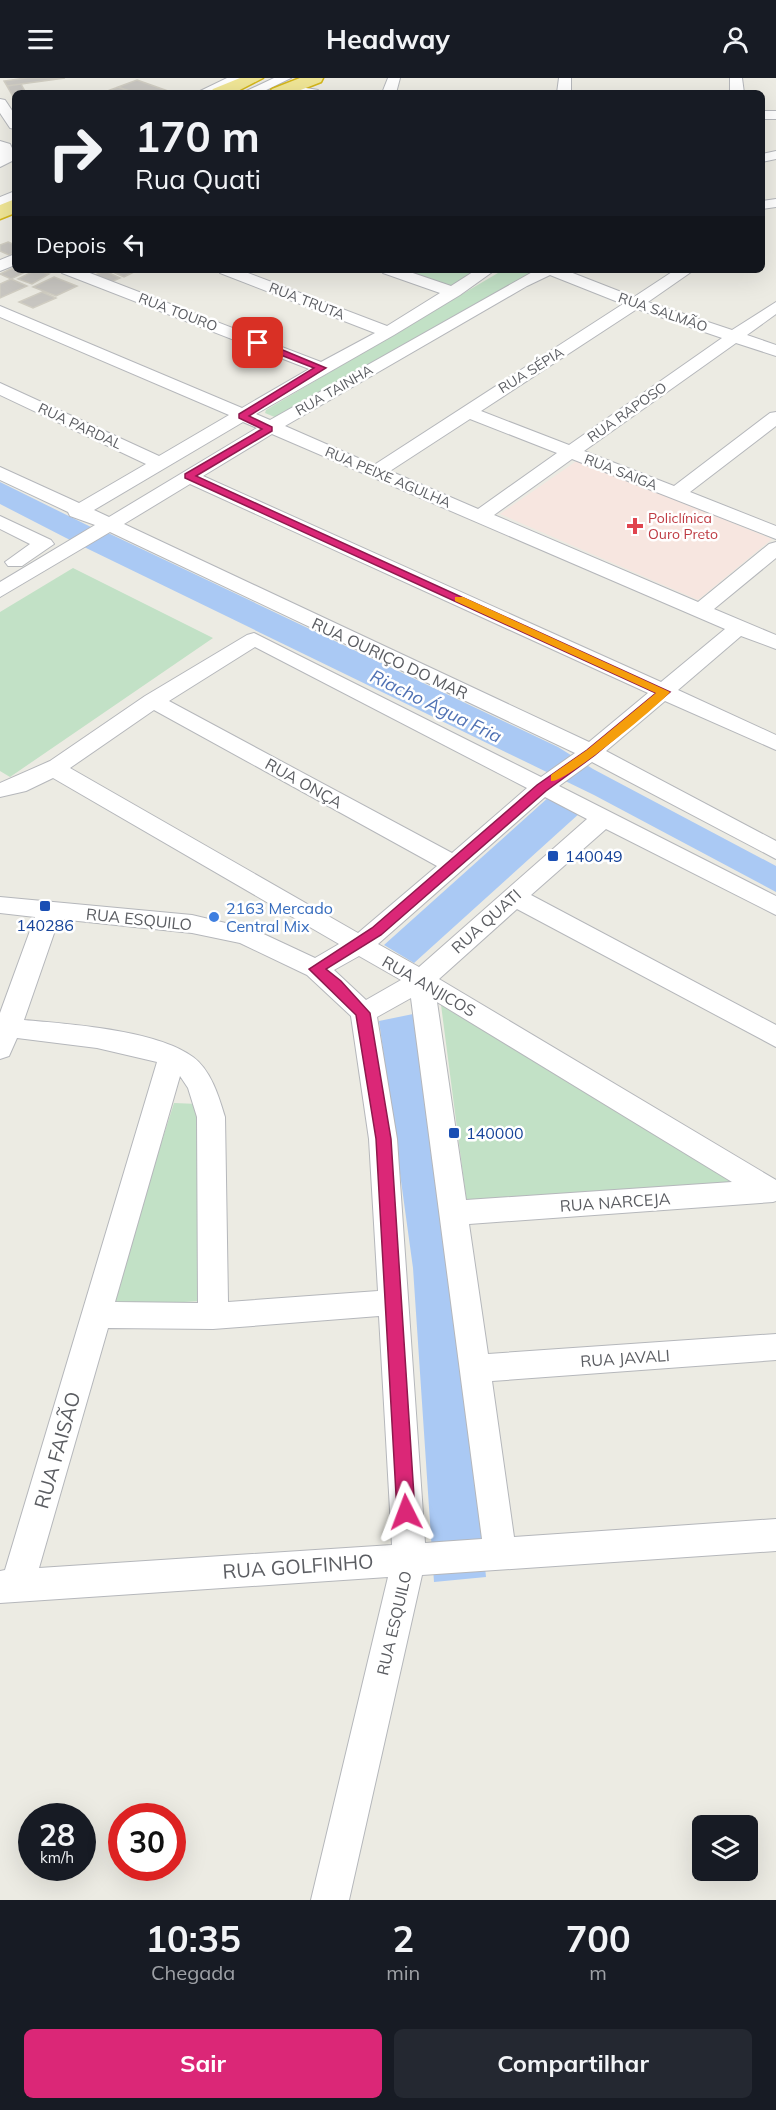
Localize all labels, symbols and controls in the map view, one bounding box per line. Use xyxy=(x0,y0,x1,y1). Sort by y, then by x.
text: Headway xyxy=(326,22,450,56)
icon: menu xyxy=(24,23,57,56)
icon: person xyxy=(719,23,752,56)
text: 170 m xyxy=(135,110,260,163)
icon: right xyxy=(36,114,114,192)
text: Rua Quati xyxy=(135,162,261,196)
icon: left xyxy=(118,228,151,261)
text: Depois xyxy=(36,231,106,259)
street label: RUA TRUTA xyxy=(267,278,348,324)
street label: RUA SALMÃO xyxy=(616,288,710,336)
street label: RUA TOURO xyxy=(136,289,220,335)
pin xyxy=(232,317,283,368)
icon: arrive xyxy=(241,326,274,359)
street label: RUA SÉPIA xyxy=(495,342,568,397)
street label: RUA TAINHA xyxy=(292,360,377,419)
street label: RUA RAPOSO xyxy=(584,378,670,446)
street label: RUA PARDAL xyxy=(35,399,125,453)
street label: RUA PEIXE AGULHA xyxy=(322,442,454,512)
street label: RUA SAIGA xyxy=(582,450,661,494)
place label: Policlínica Ouro Preto xyxy=(648,509,718,543)
marker: Policlínica Ouro Preto xyxy=(626,517,644,535)
street label: RUA OURIÇO DO MAR xyxy=(309,613,471,703)
water label: Riacho Água Fria xyxy=(367,664,506,748)
street label: RUA ONÇA xyxy=(262,754,346,813)
place label: 140049 xyxy=(565,846,623,866)
marker: 140049 xyxy=(546,849,560,863)
street label: RUA QUATI xyxy=(447,884,525,958)
place label: 2163 Mercado Central Mix xyxy=(226,898,333,936)
marker: 140286 xyxy=(38,899,52,913)
street label: RUA ESQUILO xyxy=(85,903,193,935)
marker: 2163 Mercado Central Mix xyxy=(207,910,221,924)
place label: 140286 xyxy=(16,915,74,935)
street label: RUA ANJICOS xyxy=(379,951,479,1021)
place label: 140000 xyxy=(466,1123,524,1143)
marker: 140000 xyxy=(447,1126,461,1140)
street label: RUA NARCEJA xyxy=(559,1188,671,1216)
street label: RUA JAVALI xyxy=(580,1345,670,1371)
street label: RUA FAISÃO xyxy=(28,1389,86,1511)
position arrow xyxy=(374,1480,438,1544)
street label: RUA GOLFINHO xyxy=(222,1548,374,1584)
street label: RUA ESQUILO xyxy=(372,1569,416,1677)
speed limit sign: 30 xyxy=(108,1803,186,1881)
map controls xyxy=(692,1815,758,1881)
button: layers xyxy=(692,1815,758,1881)
text: 28 xyxy=(39,1816,75,1854)
text: km/h xyxy=(40,1848,74,1867)
text: 10:35 xyxy=(145,1916,241,1961)
text: 2 xyxy=(392,1916,414,1961)
text: 700 xyxy=(566,1916,631,1961)
text: Chegada xyxy=(151,1960,235,1985)
text: min xyxy=(386,1960,420,1985)
text: m xyxy=(589,1960,607,1985)
button: Sair xyxy=(24,2029,382,2098)
button: Compartilhar xyxy=(394,2029,752,2098)

